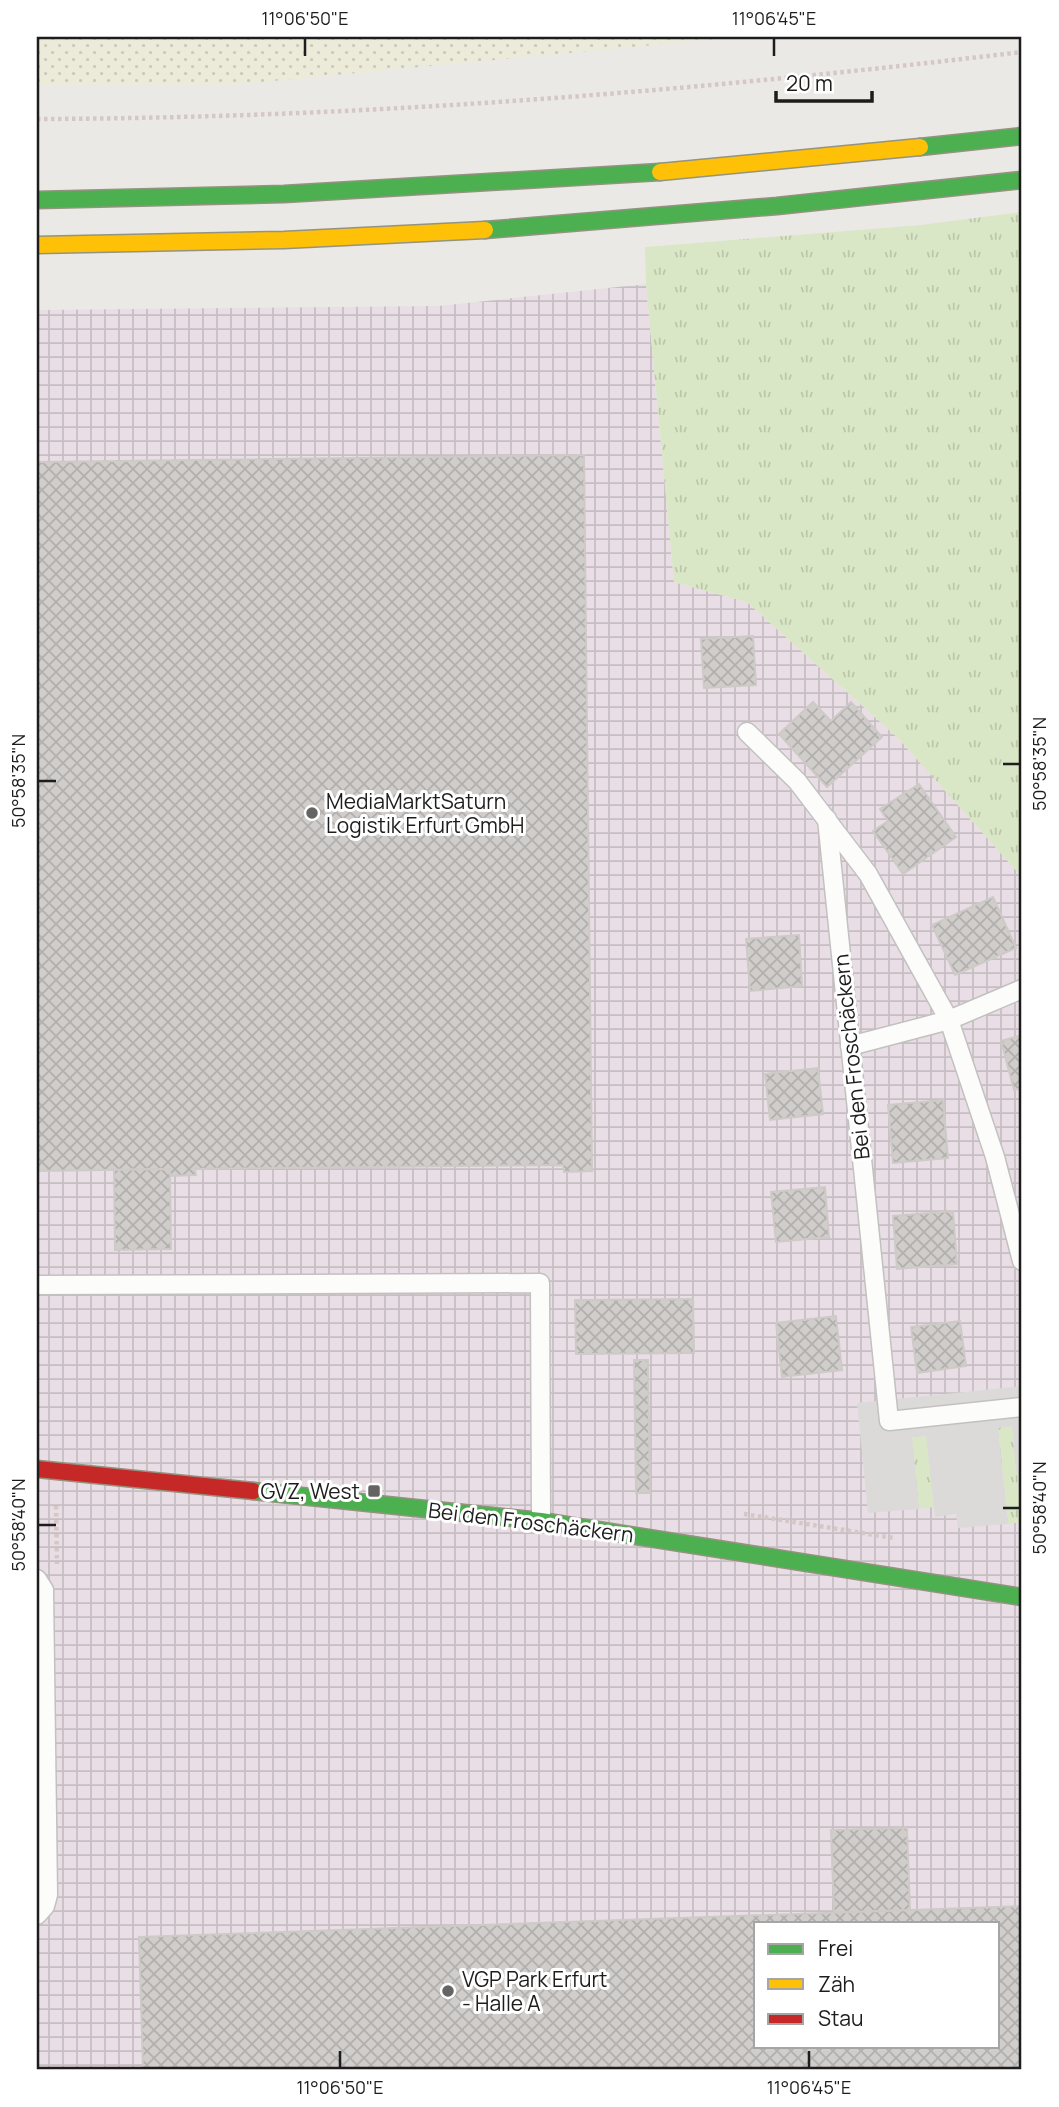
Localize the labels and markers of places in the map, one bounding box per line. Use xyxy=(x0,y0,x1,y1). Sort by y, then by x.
place label: MediaMarktSaturn Logistik Erfurt GmbH xyxy=(326,787,525,839)
marker: MediaMarktSaturn Logistik Erfurt GmbH xyxy=(304,805,320,821)
place label: GVZ, West xyxy=(260,1477,360,1505)
marker: GVZ, West xyxy=(366,1483,382,1499)
place label: VGP Park Erfurt - Halle A xyxy=(462,1965,607,2017)
marker: VGP Park Erfurt - Halle A xyxy=(440,1983,456,1999)

